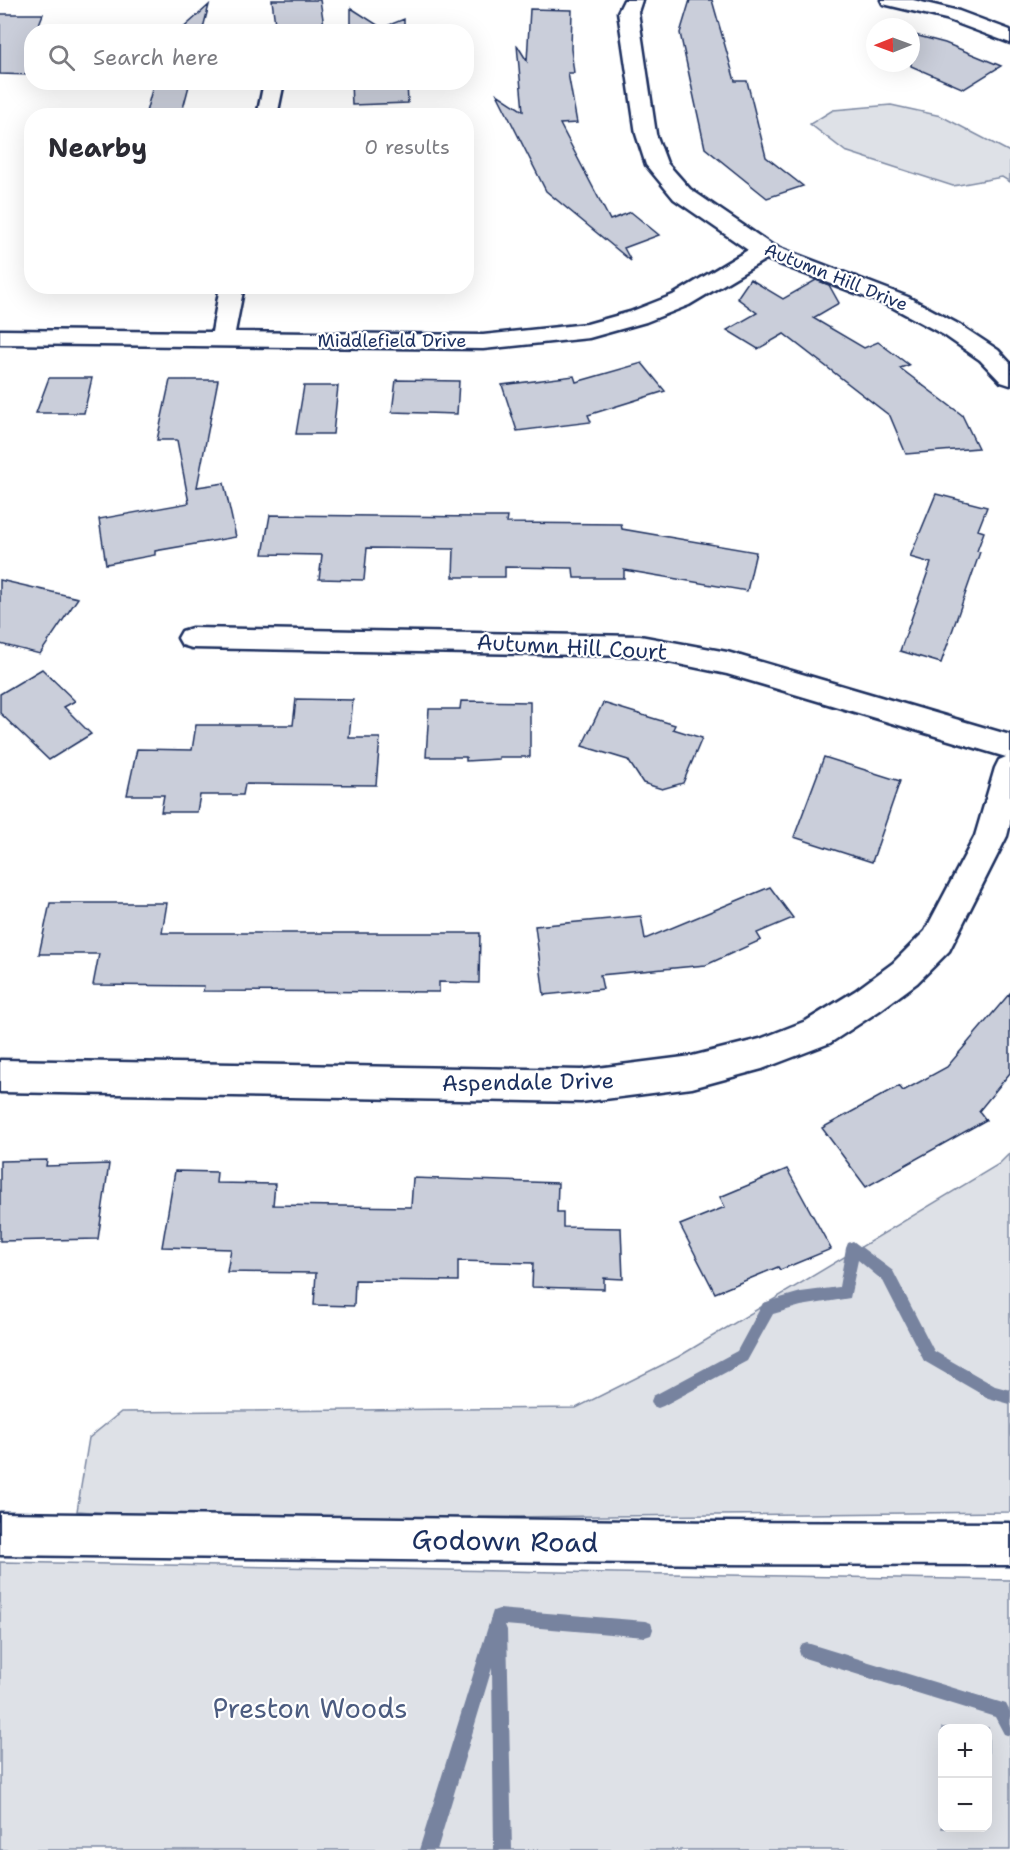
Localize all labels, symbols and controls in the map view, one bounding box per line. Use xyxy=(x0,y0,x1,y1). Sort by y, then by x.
north arrow xyxy=(866,18,920,72)
search box xyxy=(24,24,474,90)
icon: search xyxy=(45,41,78,74)
text: Search here xyxy=(93,43,219,72)
text: Nearby xyxy=(48,130,147,165)
text: 0 results xyxy=(364,134,450,160)
street label: Autumn Hill Drive xyxy=(761,237,911,317)
street label: Middlefield Drive xyxy=(318,329,466,353)
street label: Autumn Hill Court xyxy=(476,628,668,666)
street label: Aspendale Drive xyxy=(442,1066,614,1098)
street label: Godown Road xyxy=(411,1521,599,1561)
park label: Preston Woods xyxy=(212,1690,408,1727)
map controls xyxy=(938,1724,992,1832)
button: + xyxy=(938,1724,992,1778)
button: − xyxy=(938,1778,992,1832)

